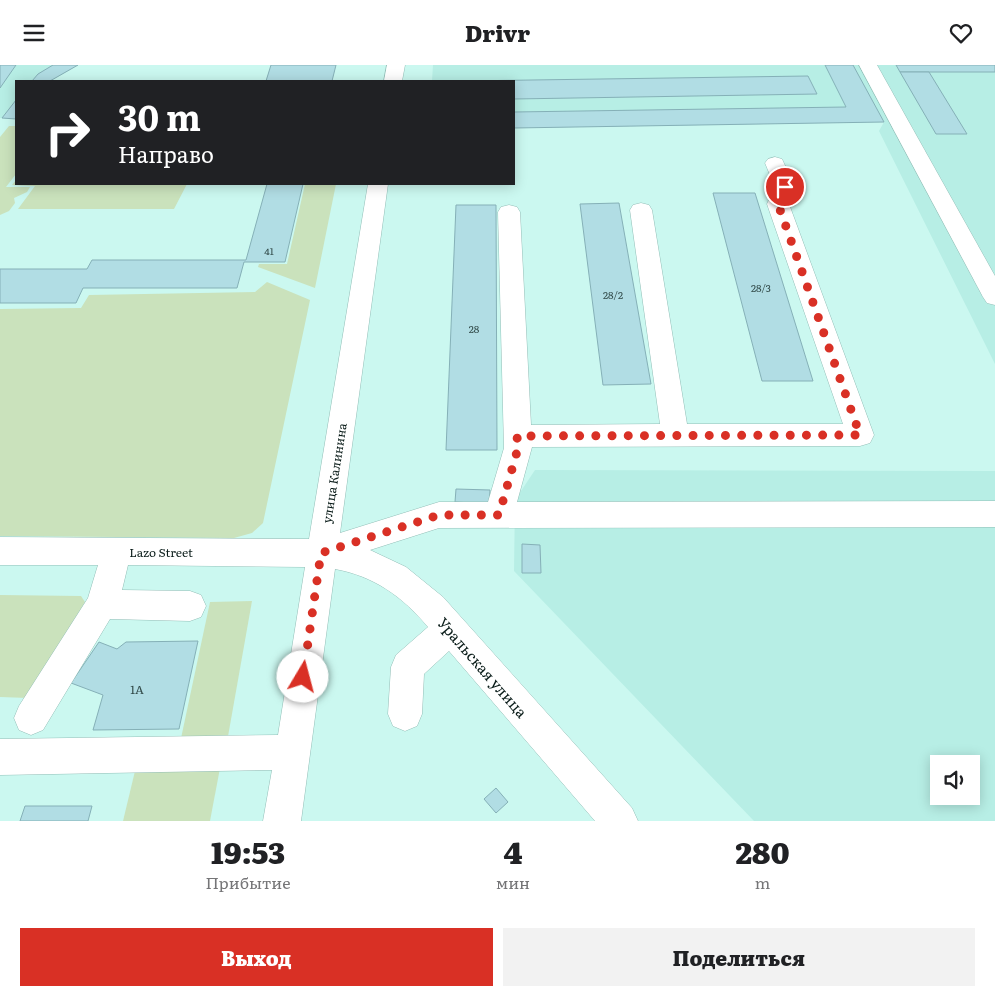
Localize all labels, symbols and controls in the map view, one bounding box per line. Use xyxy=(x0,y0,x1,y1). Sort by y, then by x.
text: Drivr xyxy=(465,16,530,49)
icon: menu xyxy=(20,19,48,47)
icon: heart xyxy=(947,19,975,47)
text: 30 m xyxy=(118,90,201,142)
icon: right xyxy=(35,100,100,165)
text: Направо xyxy=(118,137,214,170)
pin xyxy=(764,166,806,208)
icon: arrive xyxy=(771,173,799,201)
house number: 41 xyxy=(264,243,274,258)
house number: 28/3 xyxy=(751,280,771,295)
house number: 28/2 xyxy=(603,287,623,302)
house number: 28 xyxy=(469,321,480,336)
street label: улица Калинина xyxy=(317,421,351,524)
street label: Lazo Street xyxy=(129,543,193,561)
street label: Уральская улица xyxy=(433,612,534,723)
position arrow xyxy=(276,650,328,702)
house number: 1А xyxy=(130,680,144,698)
map controls xyxy=(930,755,980,805)
button: sound xyxy=(930,755,980,805)
text: 19:53 xyxy=(211,829,285,873)
text: 4 xyxy=(503,829,522,873)
text: 280 xyxy=(735,829,790,873)
text: Прибытие xyxy=(205,870,291,894)
text: мин xyxy=(496,870,530,894)
text: m xyxy=(755,870,770,894)
button: Выход xyxy=(20,928,493,986)
button: Поделиться xyxy=(503,928,975,986)

